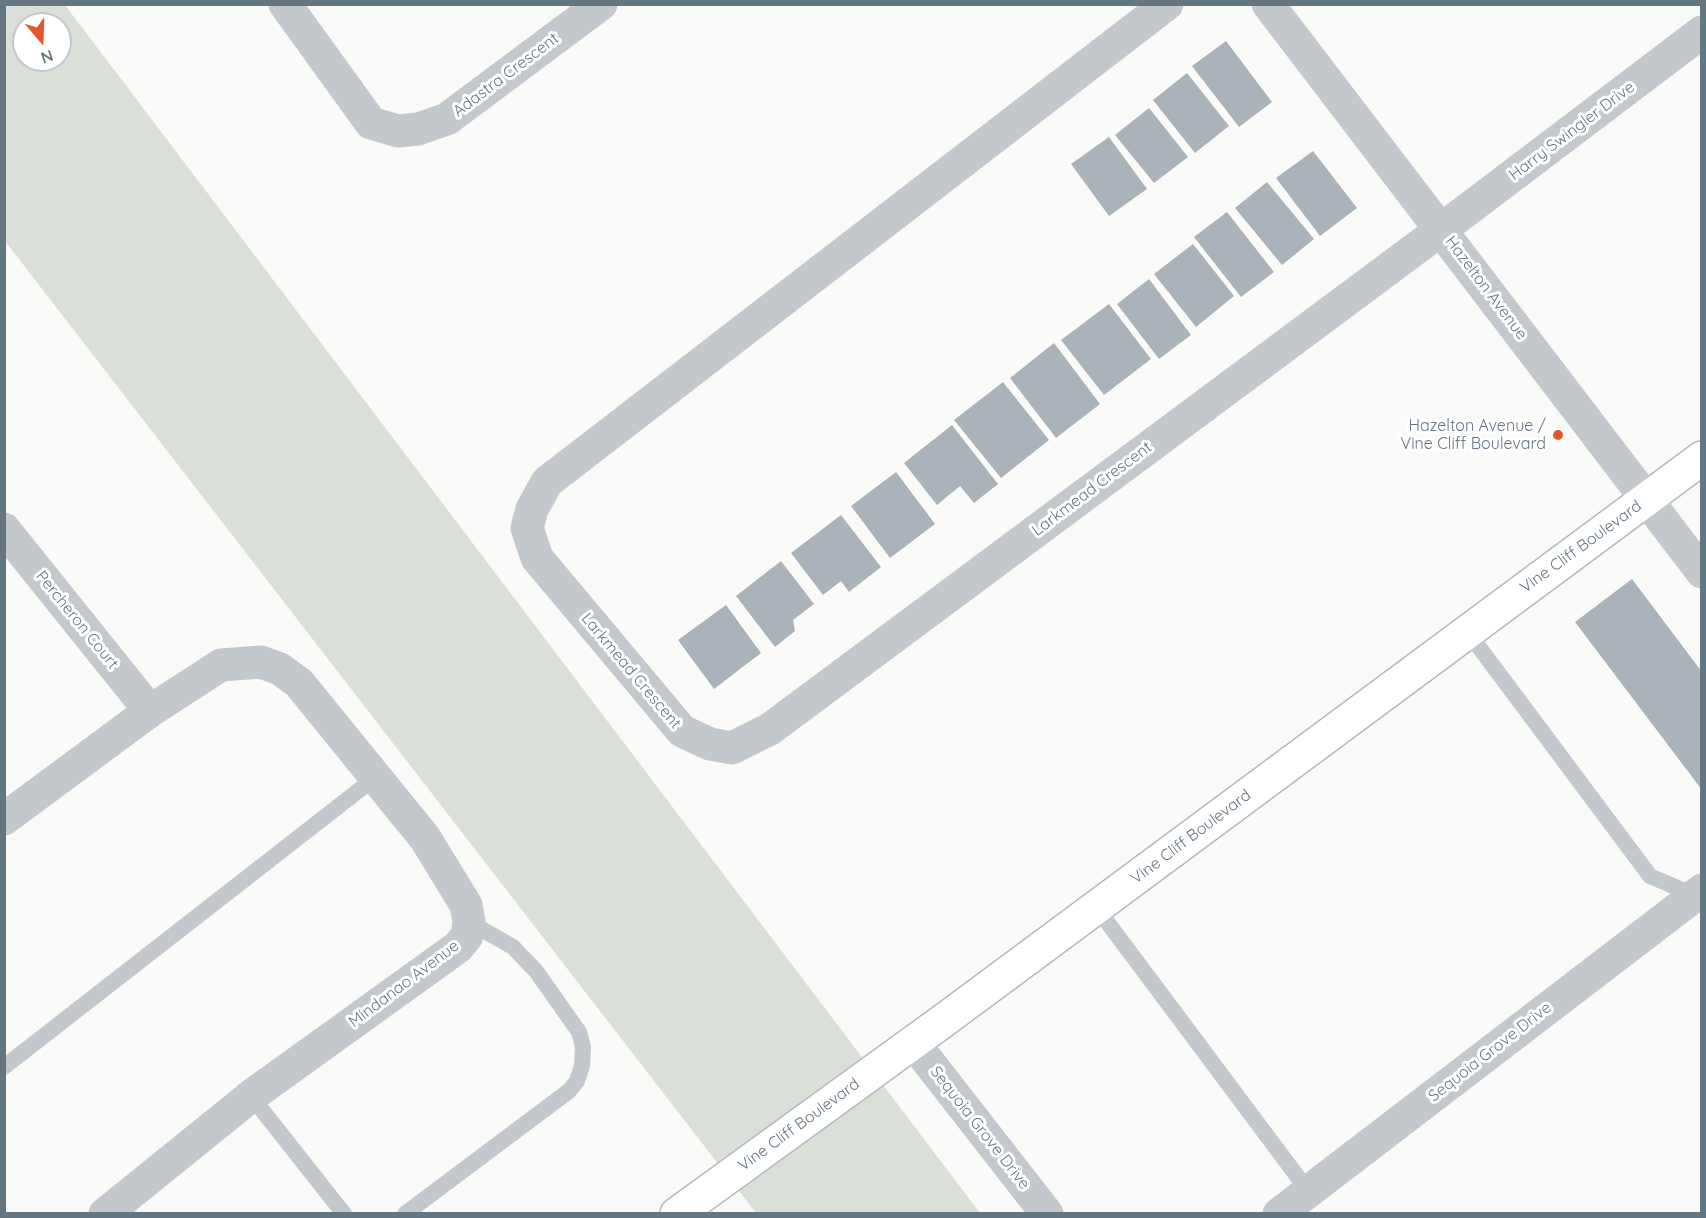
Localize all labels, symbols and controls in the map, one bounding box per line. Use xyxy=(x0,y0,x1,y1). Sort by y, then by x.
north arrow xyxy=(12,12,72,72)
street label: Adastra Crescent xyxy=(449,29,563,121)
text: N xyxy=(38,46,56,68)
street label: Harry Swingler Drive xyxy=(1505,78,1639,184)
street label: Hazelton Avenue xyxy=(1441,232,1531,344)
place label: Hazelton Avenue / Vine Cliff Boulevard xyxy=(1401,416,1546,454)
marker: Hazelton Avenue / Vine Cliff Boulevard xyxy=(1551,428,1565,442)
street label: Larkmead Crescent xyxy=(1028,438,1156,540)
street label: Vine Cliff Boulevard xyxy=(1517,496,1645,598)
street label: Percheron Court xyxy=(32,567,122,673)
street label: Larkmead Crescent xyxy=(577,609,685,733)
street label: Vine Cliff Boulevard xyxy=(1127,786,1255,888)
street label: Mindanao Avenue xyxy=(345,936,463,1032)
street label: Sequoia Grove Drive xyxy=(1425,998,1555,1106)
street label: Sequoia Grove Drive xyxy=(926,1063,1034,1193)
street label: Vine Cliff Boulevard xyxy=(735,1074,863,1176)

